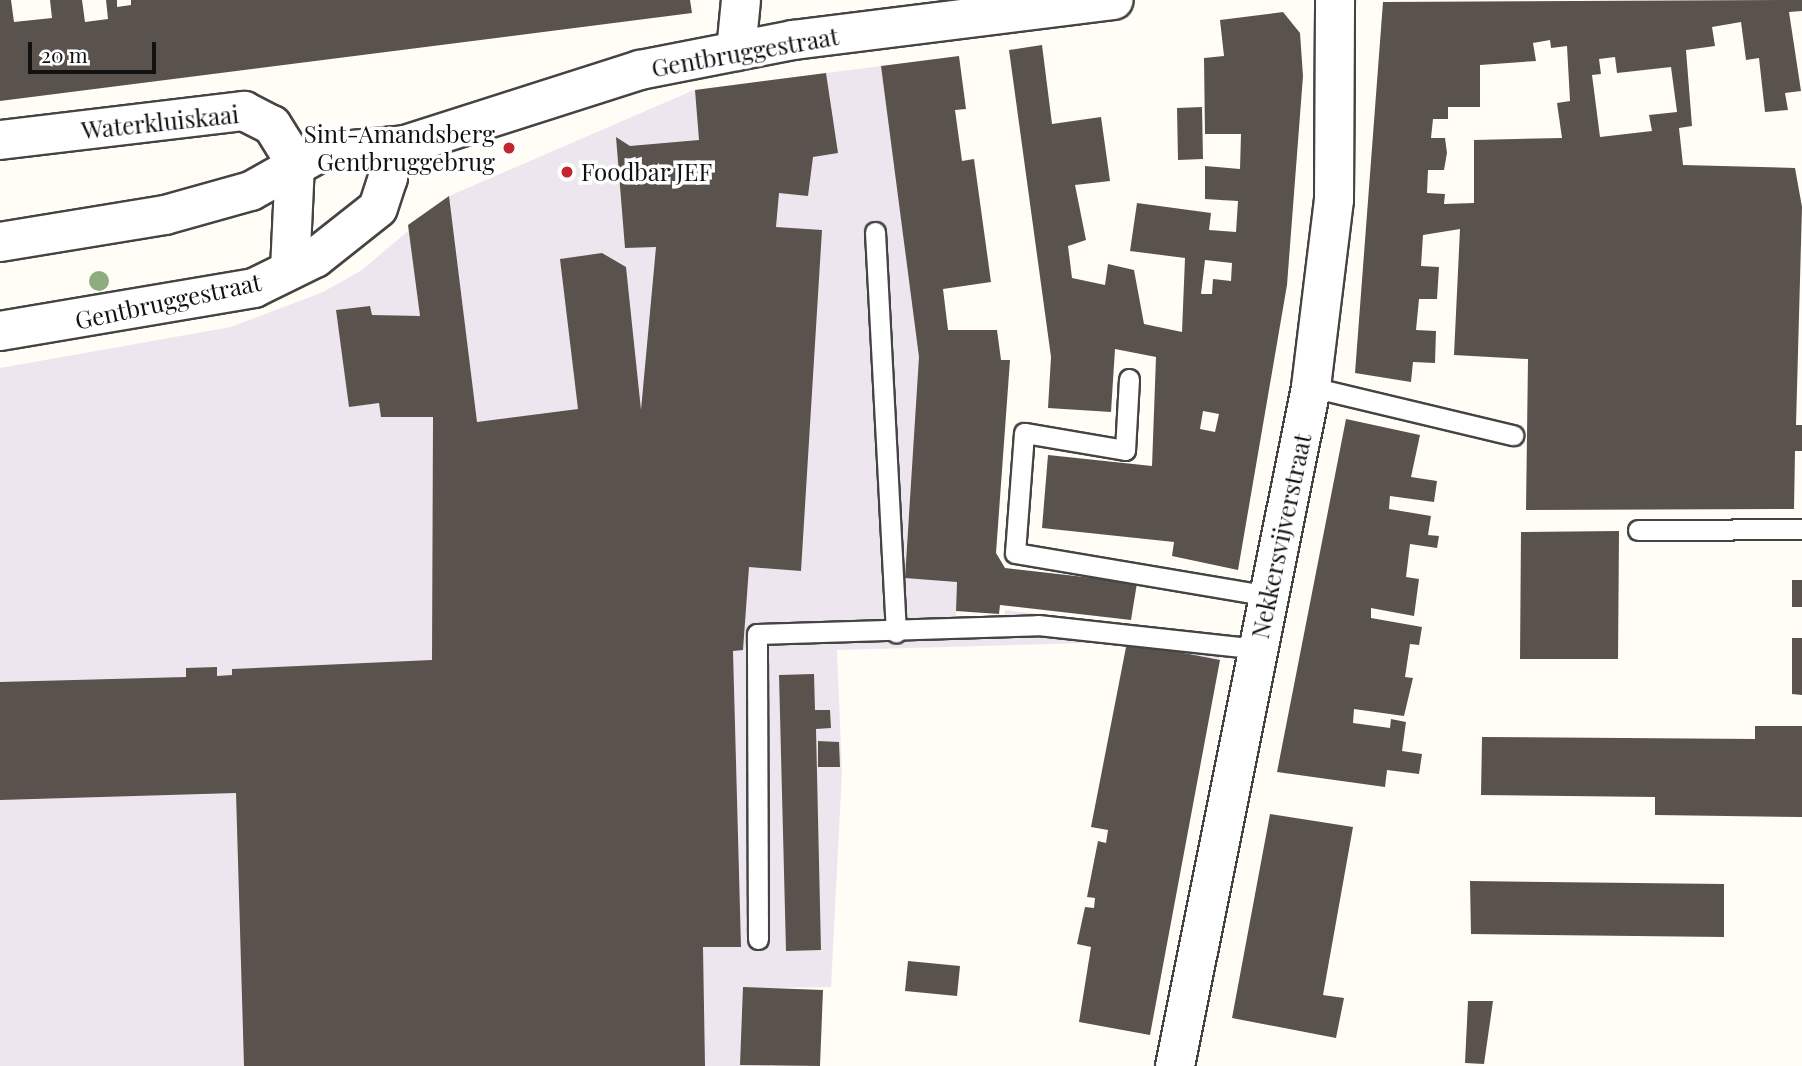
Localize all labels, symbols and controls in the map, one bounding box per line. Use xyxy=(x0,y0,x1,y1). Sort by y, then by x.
street label: Gentbruggestraat xyxy=(649,21,841,83)
scale bar xyxy=(32,28,159,72)
text: 20 m xyxy=(41,40,88,68)
street label: Waterkluiskaai xyxy=(80,99,240,145)
place label: Sint-Amandsberg Gentbruggebrug xyxy=(304,120,495,176)
marker: Sint-Amandsberg Gentbruggebrug xyxy=(501,140,517,156)
place label: Foodbar JEF xyxy=(581,158,713,186)
marker: Foodbar JEF xyxy=(559,164,575,180)
street label: Gentbruggestraat xyxy=(72,267,264,335)
street label: Nekkersvijverstraat xyxy=(1245,431,1317,641)

